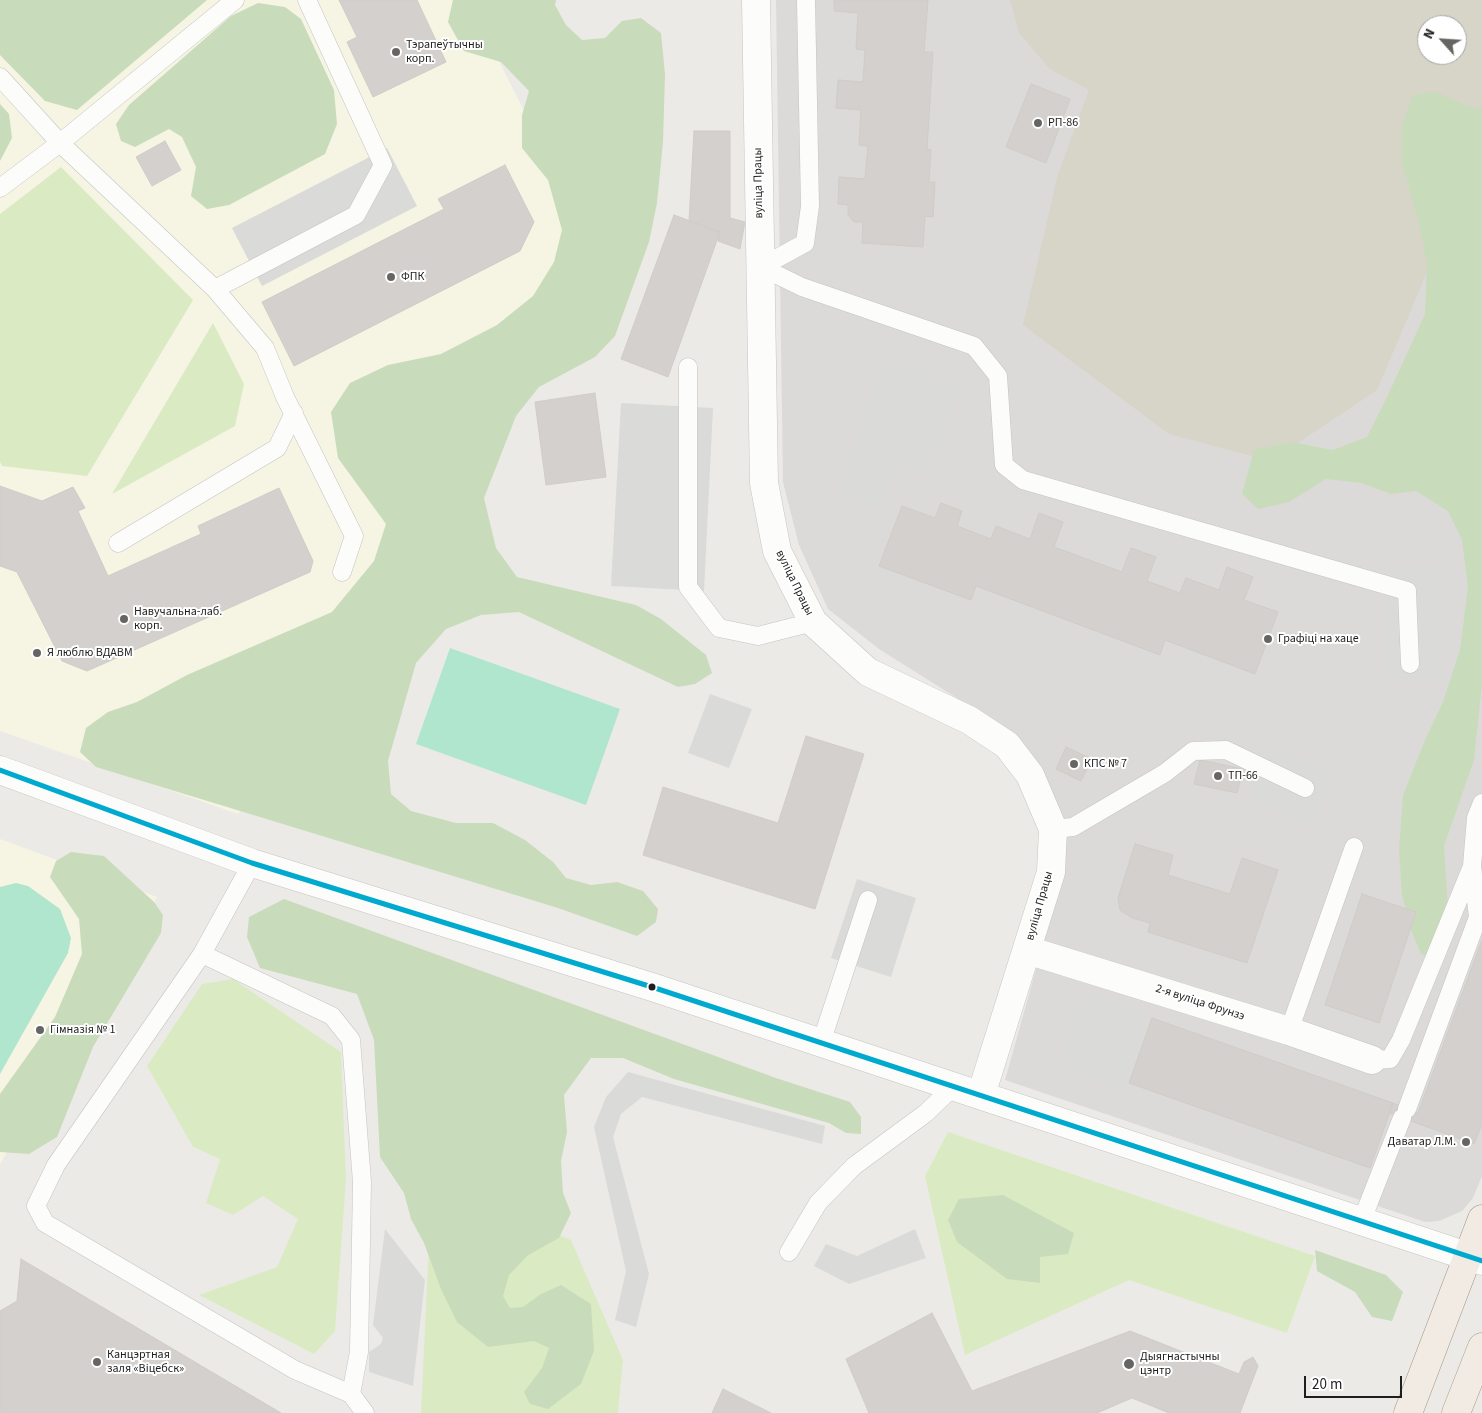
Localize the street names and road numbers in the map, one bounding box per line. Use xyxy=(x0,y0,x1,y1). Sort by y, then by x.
street label: вуліца Працы xyxy=(751,147,767,219)
street label: вуліца Працы xyxy=(772,548,816,618)
street label: вуліца Працы xyxy=(1023,870,1057,942)
street label: 2-я вуліца Фрунзэ xyxy=(1154,982,1246,1024)

